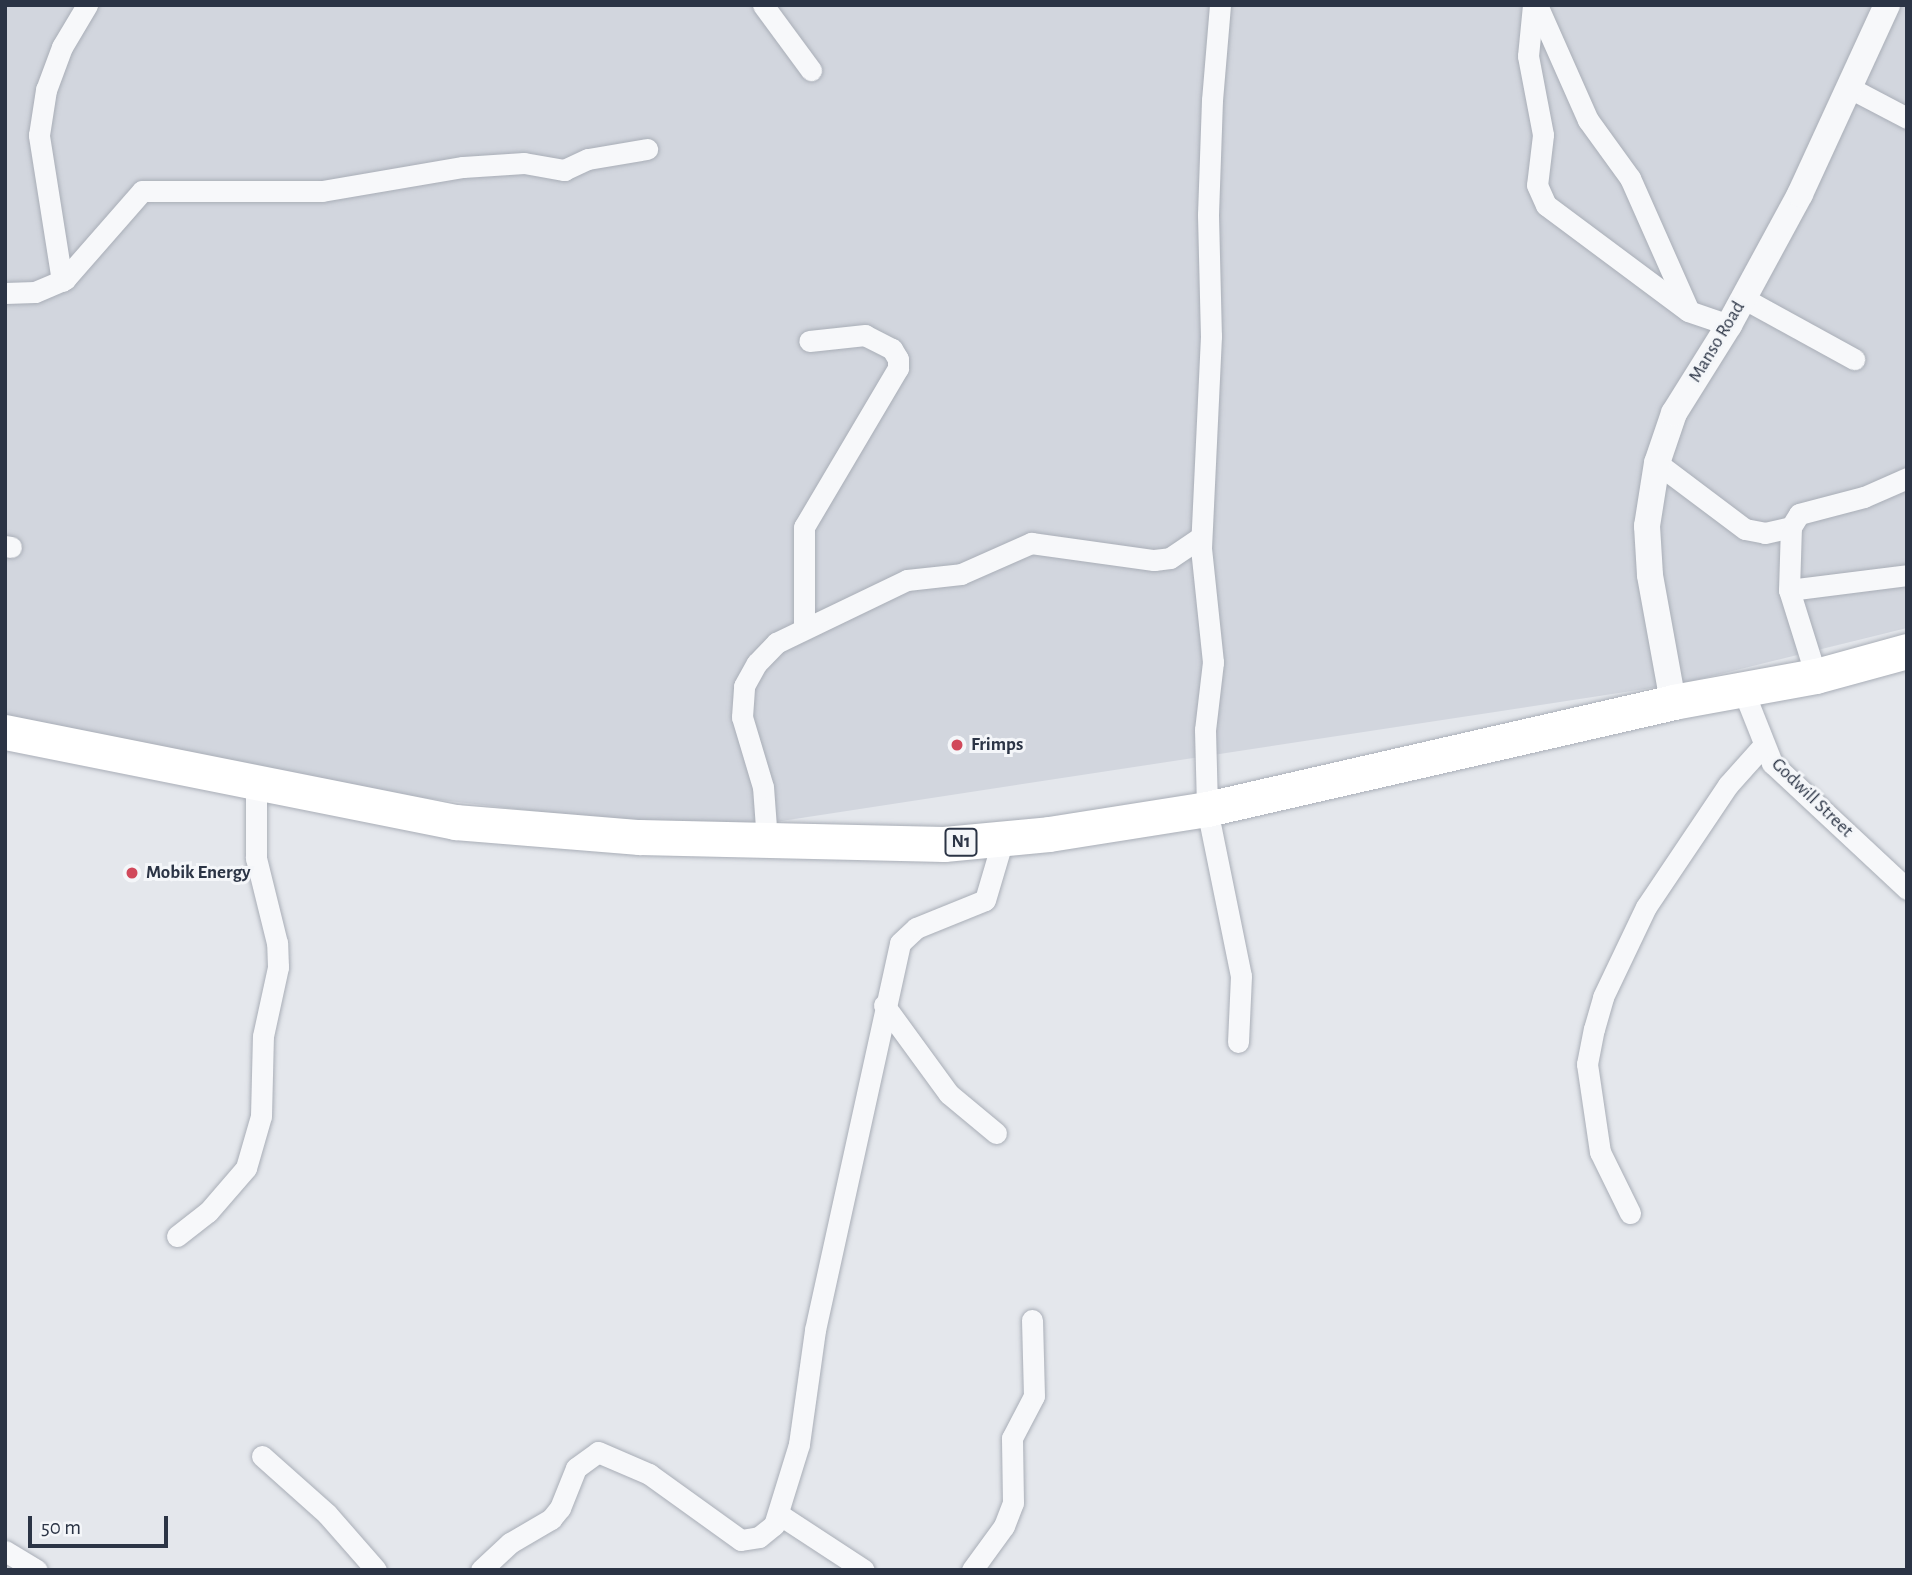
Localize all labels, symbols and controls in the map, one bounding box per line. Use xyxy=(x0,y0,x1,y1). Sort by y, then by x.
street label: Manso Road xyxy=(1684,297,1750,387)
place label: Frimps xyxy=(971,734,1023,756)
marker: Frimps xyxy=(949,737,965,753)
street label: Godwill Street xyxy=(1766,753,1858,843)
road number: N1 xyxy=(944,828,978,856)
place label: Mobik Energy xyxy=(146,862,251,884)
marker: Mobik Energy xyxy=(124,865,140,881)
scale bar xyxy=(32,1502,172,1546)
text: 50 m xyxy=(41,1517,81,1538)

